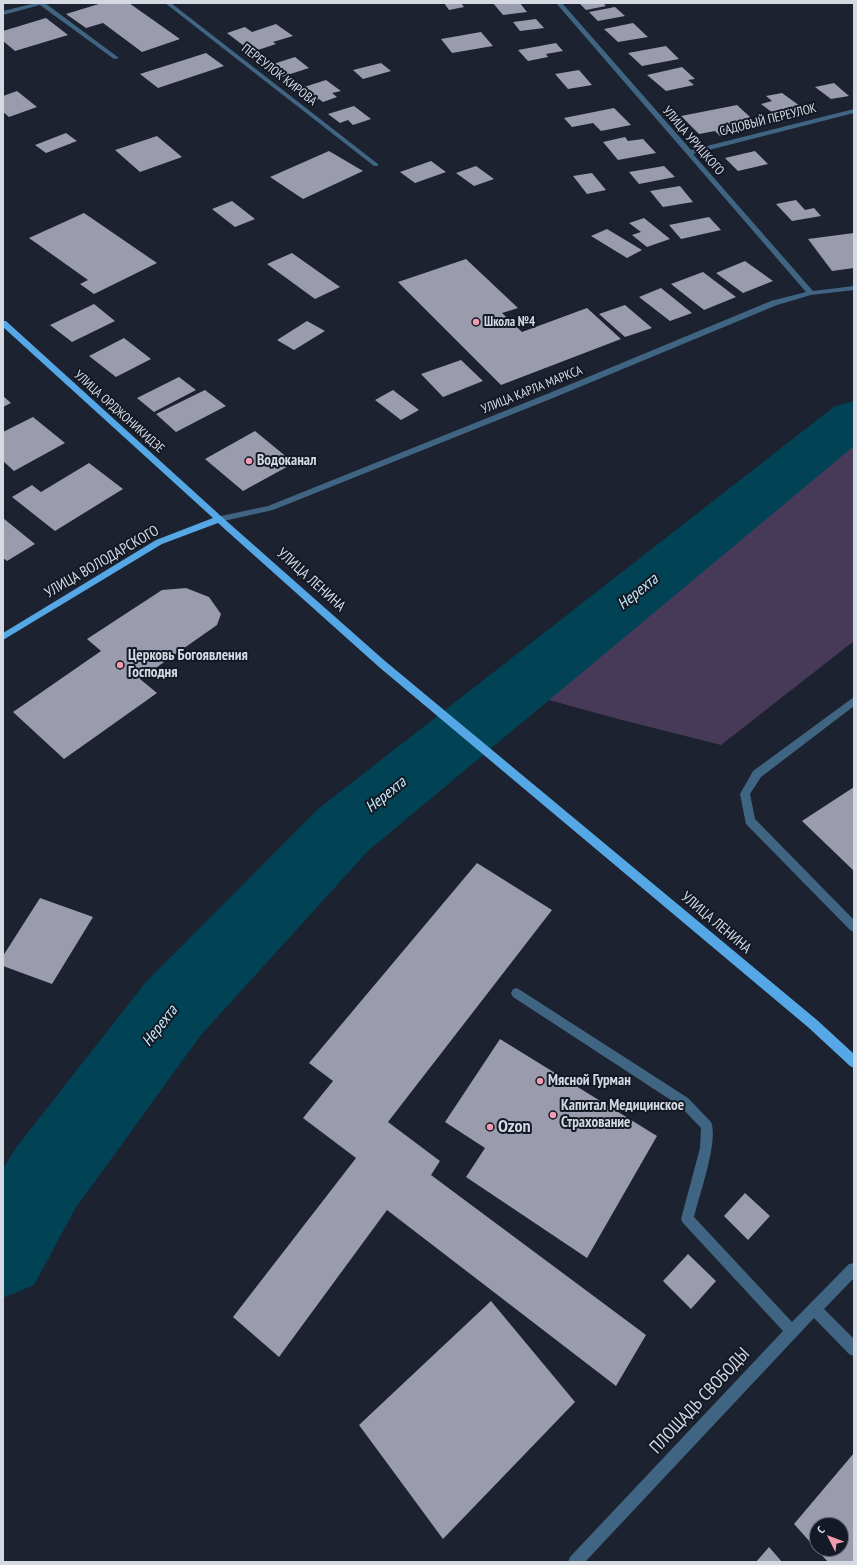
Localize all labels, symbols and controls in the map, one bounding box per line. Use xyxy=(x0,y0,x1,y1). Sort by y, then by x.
street label: ПЕРЕУЛОК КИРОВА xyxy=(238,41,320,109)
street label: САДОВЫЙ ПЕРЕУЛОК xyxy=(718,100,818,140)
street label: УЛИЦА УРИЦКОГО xyxy=(659,103,727,179)
place label: Школа №4 xyxy=(484,314,535,330)
marker: Школа №4 xyxy=(471,317,481,327)
street label: УЛИЦА КАРЛА МАРКСА xyxy=(479,363,585,417)
street label: УЛИЦА ОРДЖОНИКИДЗЕ xyxy=(71,367,167,457)
place label: Водоканал xyxy=(257,452,317,470)
marker: Водоканал xyxy=(244,456,254,466)
street label: УЛИЦА ВОЛОДАРСКОГО xyxy=(42,522,162,602)
street label: УЛИЦА ЛЕНИНА xyxy=(273,544,349,616)
water label: Нерехта xyxy=(614,570,662,614)
place label: Церковь Богоявления Господня xyxy=(128,647,248,682)
marker: Церковь Богоявления Господня xyxy=(115,660,125,670)
water label: Нерехта xyxy=(362,773,410,817)
street label: УЛИЦА ЛЕНИНА xyxy=(677,888,755,958)
water label: Нерехта xyxy=(138,1002,182,1050)
place label: Мясной Гурман xyxy=(548,1072,631,1090)
marker: Мясной Гурман xyxy=(535,1076,545,1086)
place label: Капитал Медицинское Страхование xyxy=(561,1097,684,1132)
marker: Капитал Медицинское Страхование xyxy=(548,1110,558,1120)
place label: Ozon xyxy=(498,1116,531,1138)
marker: Ozon xyxy=(485,1122,495,1132)
street label: ПЛОЩАДЬ СВОБОДЫ xyxy=(646,1344,754,1458)
north arrow xyxy=(809,1517,849,1557)
text: С xyxy=(814,1523,828,1536)

